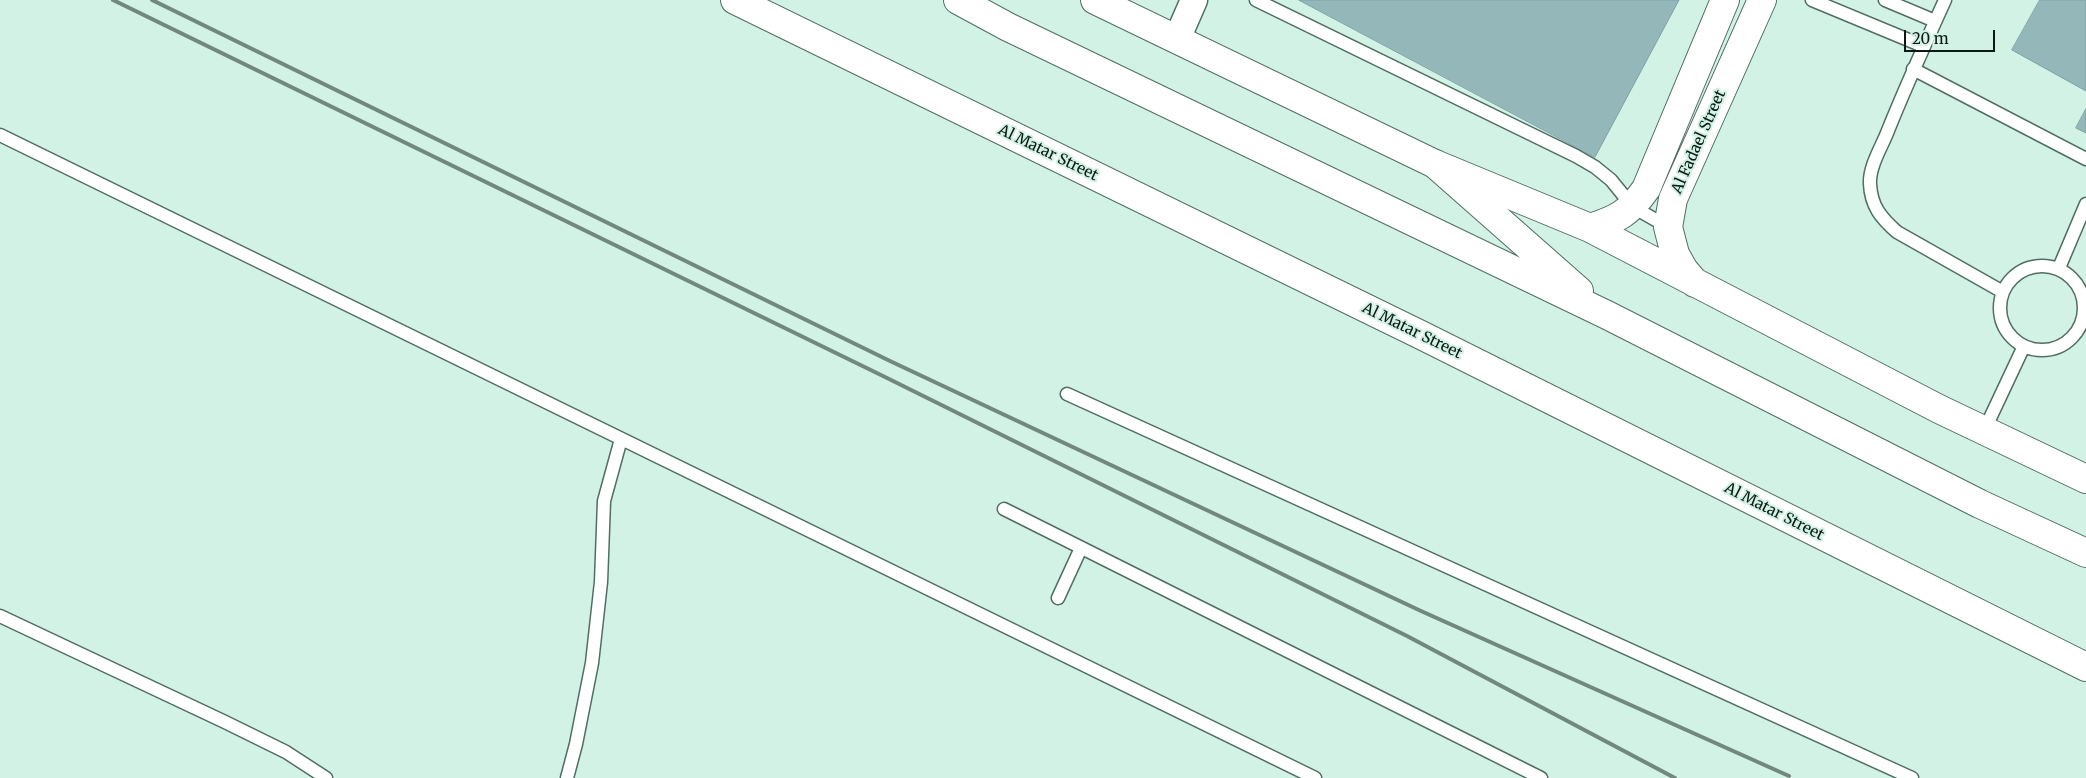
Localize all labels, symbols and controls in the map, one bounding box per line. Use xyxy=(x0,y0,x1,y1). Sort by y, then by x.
scale bar xyxy=(1906,20,1997,52)
text: 20 m xyxy=(1912,29,1949,48)
street label: Al Fadael Street xyxy=(1668,87,1730,197)
street label: Al Matar Street xyxy=(995,121,1101,185)
street label: Al Matar Street xyxy=(1359,299,1465,363)
street label: Al Matar Street xyxy=(1721,479,1827,545)

